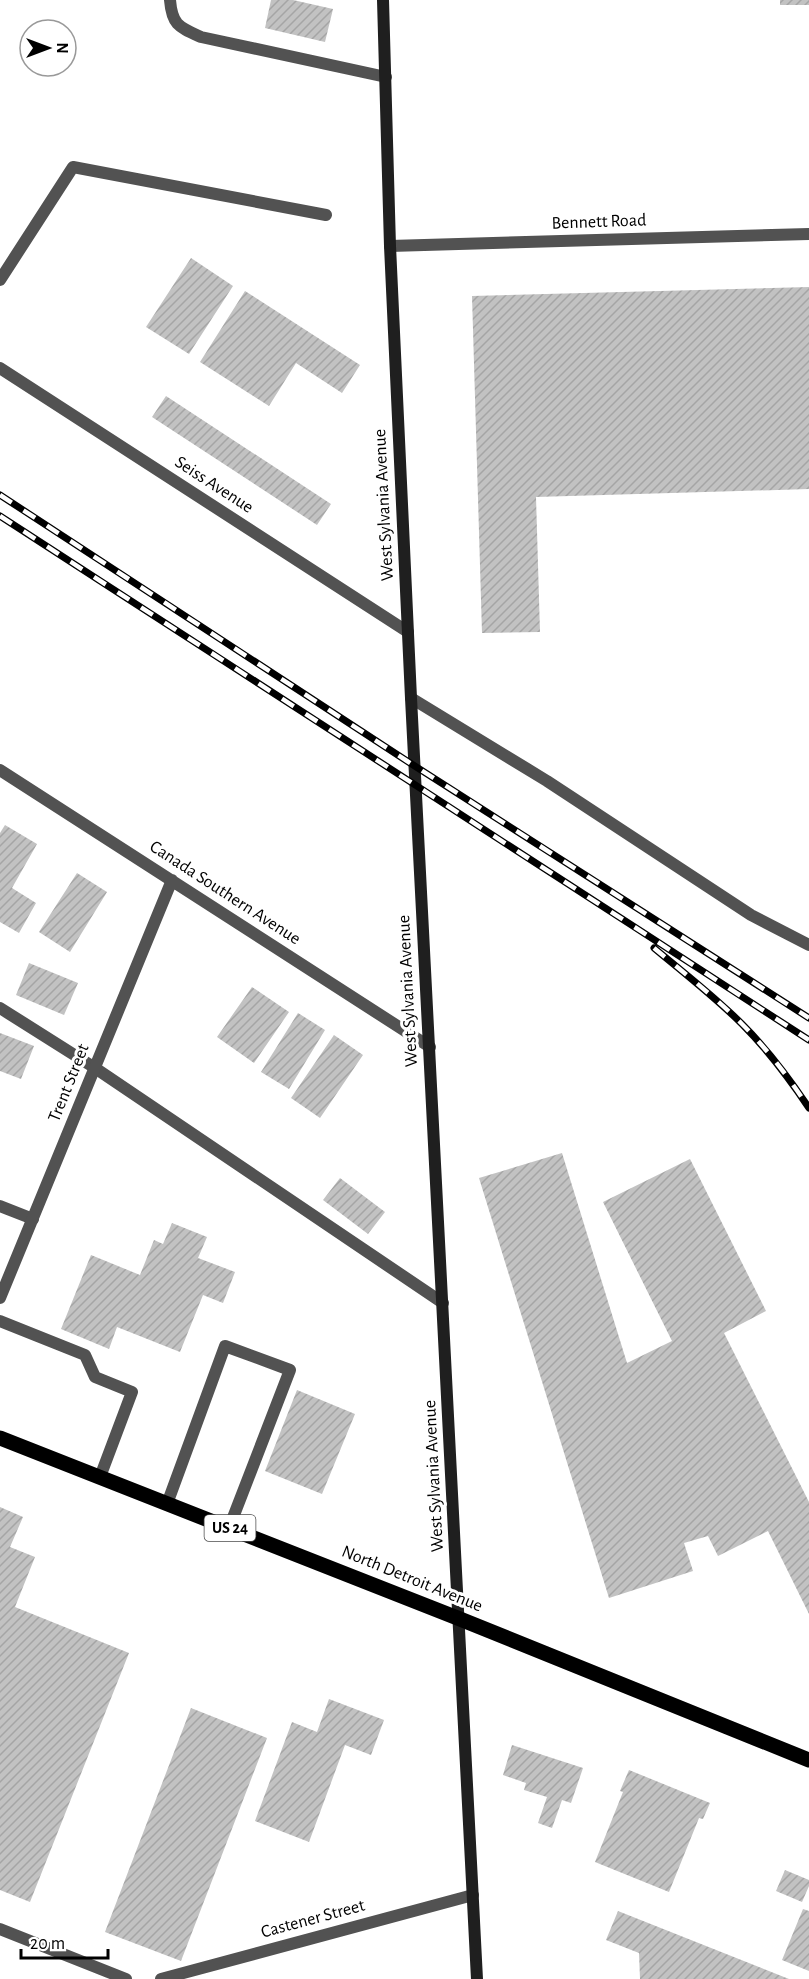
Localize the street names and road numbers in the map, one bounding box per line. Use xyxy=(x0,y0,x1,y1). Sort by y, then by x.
street label: Bennett Road xyxy=(551,211,647,233)
street label: West Sylvania Avenue xyxy=(371,429,397,581)
street label: Seiss Avenue xyxy=(172,453,256,517)
street label: Canada Southern Avenue xyxy=(146,838,304,948)
street label: West Sylvania Avenue xyxy=(395,915,421,1067)
street label: Trent Street xyxy=(45,1041,93,1124)
street label: West Sylvania Avenue xyxy=(421,1400,447,1552)
road number: US 24 xyxy=(204,1515,256,1541)
street label: North Detroit Avenue xyxy=(339,1542,485,1616)
street label: Castener Street xyxy=(259,1896,367,1942)

